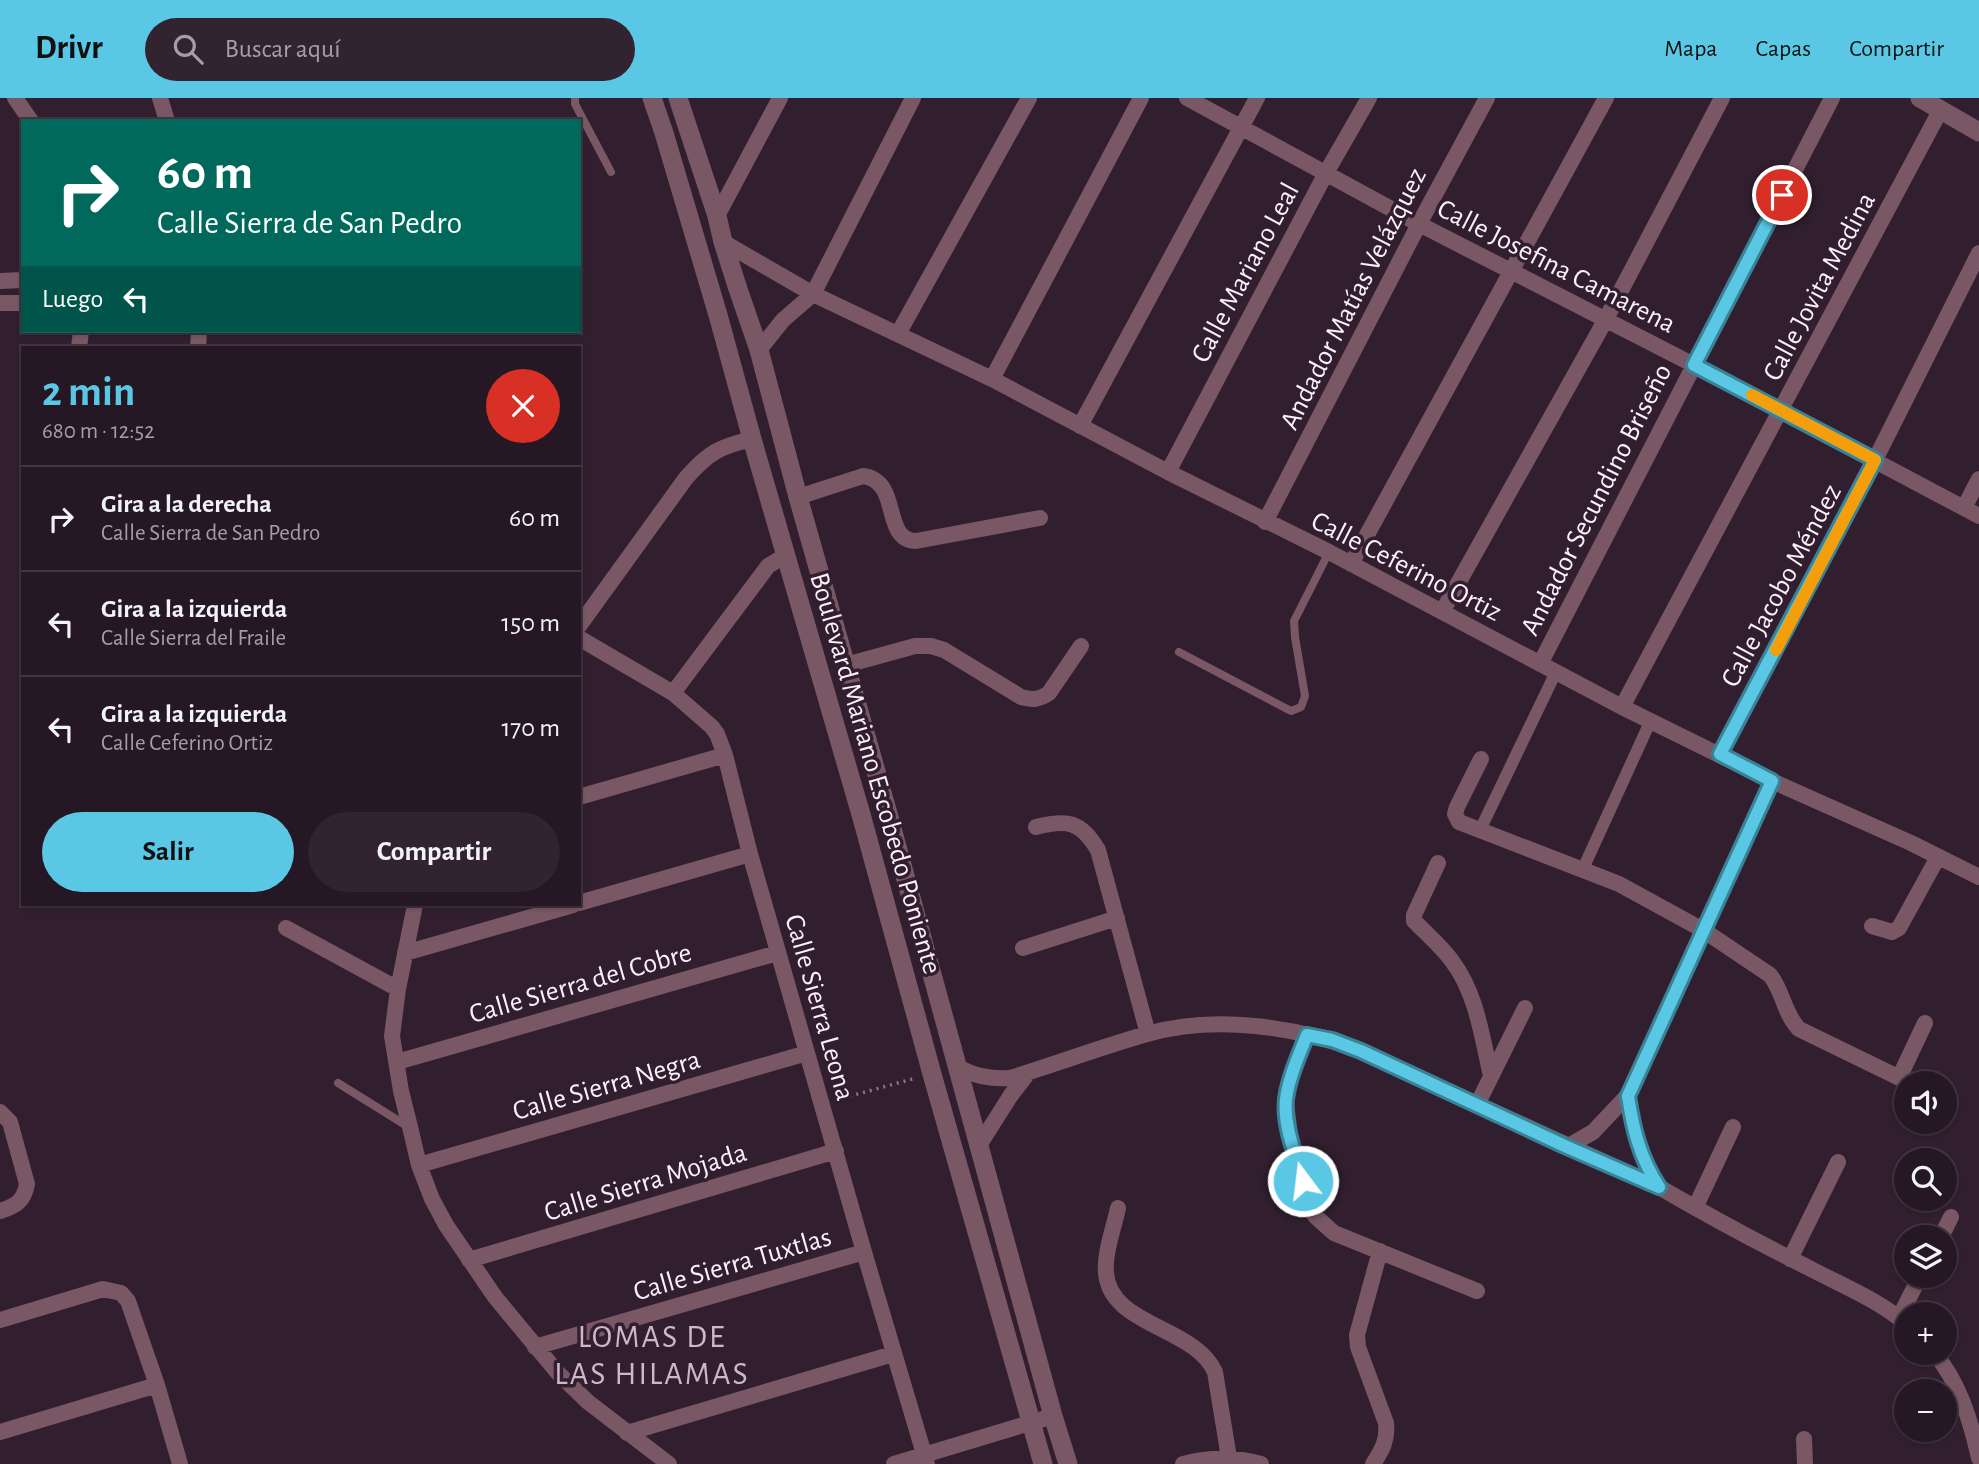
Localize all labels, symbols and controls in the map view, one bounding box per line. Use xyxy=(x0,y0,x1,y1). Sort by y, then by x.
search box xyxy=(145,18,635,81)
icon: search xyxy=(169,30,207,68)
text: Drivr xyxy=(35,32,103,65)
text: Buscar aquí xyxy=(225,36,341,62)
text: Mapa xyxy=(1664,37,1717,61)
text: Capas xyxy=(1755,37,1811,61)
text: Compartir xyxy=(1849,37,1944,61)
icon: right xyxy=(42,147,133,238)
text: 60 m xyxy=(157,149,253,198)
street label: Andador Matías Velázquez xyxy=(1276,164,1432,434)
pin xyxy=(1752,165,1812,225)
icon: arrive xyxy=(1763,176,1801,214)
street label: Calle Mariano Leal xyxy=(1187,179,1305,367)
street label: Calle Jovita Medina xyxy=(1758,188,1881,386)
street label: Calle Josefina Camarena xyxy=(1433,195,1680,339)
text: Calle Sierra de San Pedro xyxy=(157,207,462,239)
icon: left xyxy=(117,280,155,318)
text: Luego xyxy=(42,286,103,312)
street label: Andador Secundino Briseño xyxy=(1516,360,1677,640)
button: close xyxy=(486,369,560,443)
text: 2 min xyxy=(42,371,135,413)
text: 680 m · 12:52 xyxy=(42,420,155,443)
street label: Calle Jacobo Méndez xyxy=(1717,480,1847,692)
text: Gira a la derecha xyxy=(101,491,272,517)
icon: right xyxy=(42,500,80,538)
text: 60 m xyxy=(509,505,560,531)
street label: Calle Ceferino Ortiz xyxy=(1306,507,1506,627)
text: Calle Sierra de San Pedro xyxy=(101,522,320,545)
street label: Boulevard Mariano Escobedo Poniente xyxy=(804,570,946,977)
text: Gira a la izquierda xyxy=(101,596,287,622)
icon: left xyxy=(42,605,80,643)
text: 150 m xyxy=(501,610,560,636)
text: Calle Sierra del Fraile xyxy=(101,627,286,650)
text: Gira a la izquierda xyxy=(101,701,287,727)
icon: left xyxy=(42,710,80,748)
text: 170 m xyxy=(501,715,560,741)
text: Calle Ceferino Ortiz xyxy=(101,732,273,755)
button: Salir xyxy=(42,812,294,892)
button: Compartir xyxy=(308,812,560,892)
street label: Calle Sierra Leona xyxy=(779,911,859,1104)
street label: Calle Sierra del Cobre xyxy=(466,939,695,1029)
street label: Calle Sierra Negra xyxy=(510,1046,704,1126)
map controls xyxy=(1894,1071,1957,1442)
button: sound xyxy=(1894,1071,1957,1134)
street label: Calle Sierra Mojada xyxy=(541,1139,750,1227)
position arrow xyxy=(1266,1144,1340,1218)
button: search xyxy=(1894,1148,1957,1211)
street label: Calle Sierra Tuxtlas xyxy=(630,1223,835,1307)
button: layers xyxy=(1894,1225,1957,1288)
button: + xyxy=(1894,1302,1957,1365)
district label: LOMAS DE LAS HILAMAS xyxy=(554,1321,750,1390)
button: − xyxy=(1894,1379,1957,1442)

